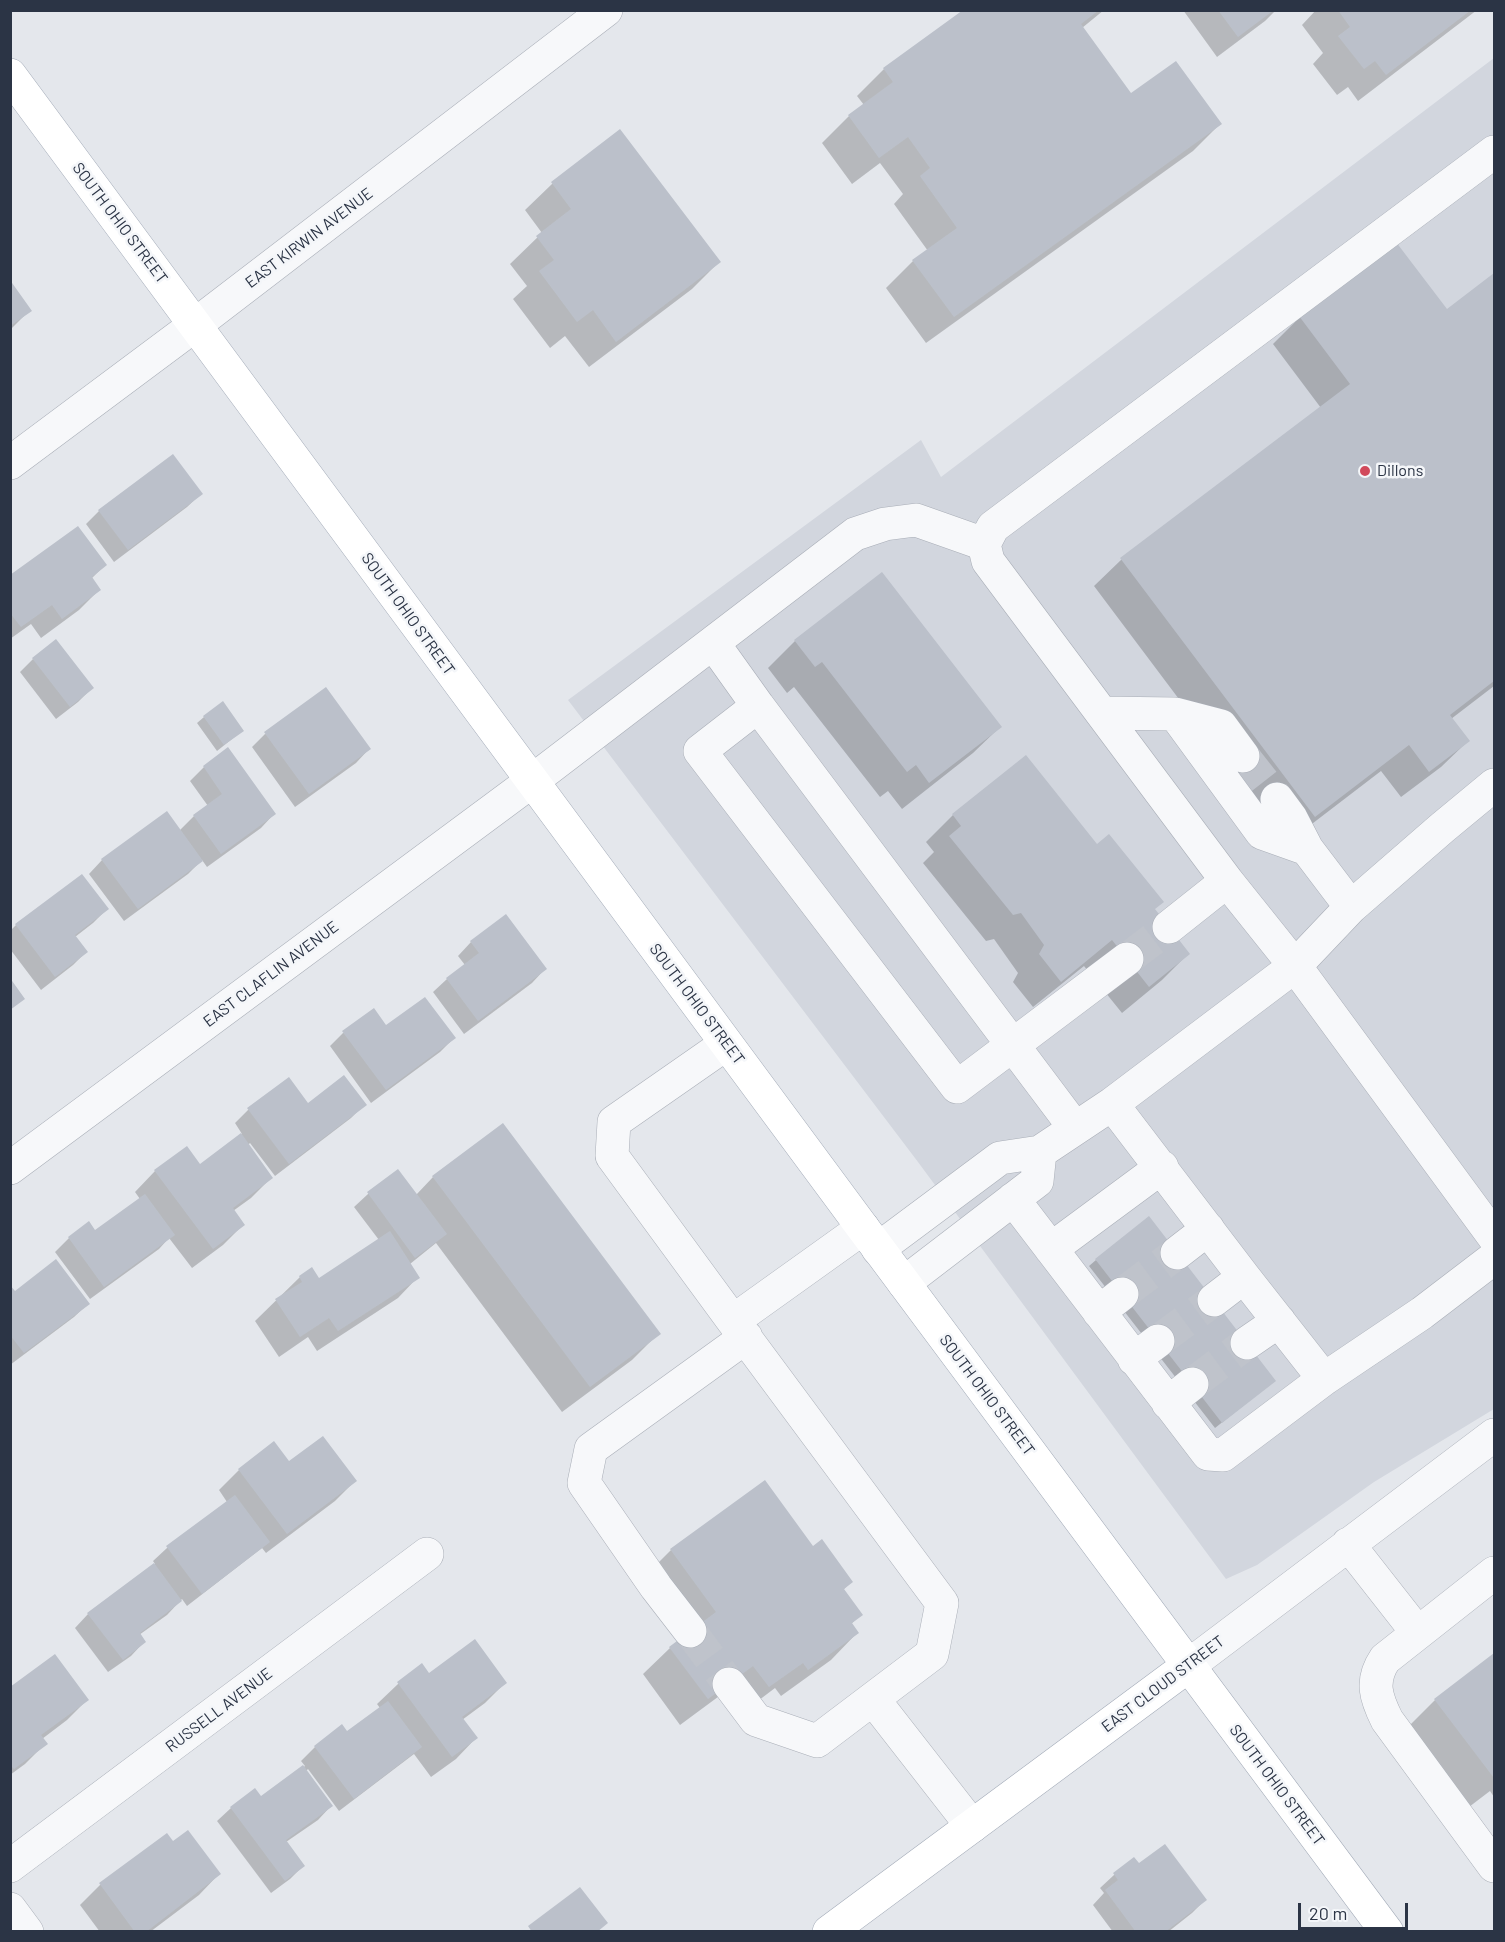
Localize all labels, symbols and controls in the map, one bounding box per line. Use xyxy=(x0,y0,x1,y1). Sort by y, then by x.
street label: SOUTH OHIO STREET xyxy=(68,159,172,287)
street label: EAST KIRWIN AVENUE xyxy=(241,184,377,292)
place label: Dillons xyxy=(1377,461,1423,481)
marker: Dillons xyxy=(1358,464,1372,478)
street label: SOUTH OHIO STREET xyxy=(357,549,459,679)
street label: EAST CLAFLIN AVENUE xyxy=(200,917,342,1031)
street label: SOUTH OHIO STREET xyxy=(645,940,749,1068)
street label: SOUTH OHIO STREET xyxy=(935,1331,1039,1459)
street label: EAST CLOUD STREET xyxy=(1098,1632,1228,1736)
street label: RUSSELL AVENUE xyxy=(162,1664,276,1756)
street label: SOUTH OHIO STREET xyxy=(1225,1721,1329,1849)
scale bar xyxy=(1301,1891,1410,1929)
text: 20 m xyxy=(1309,1902,1347,1924)

